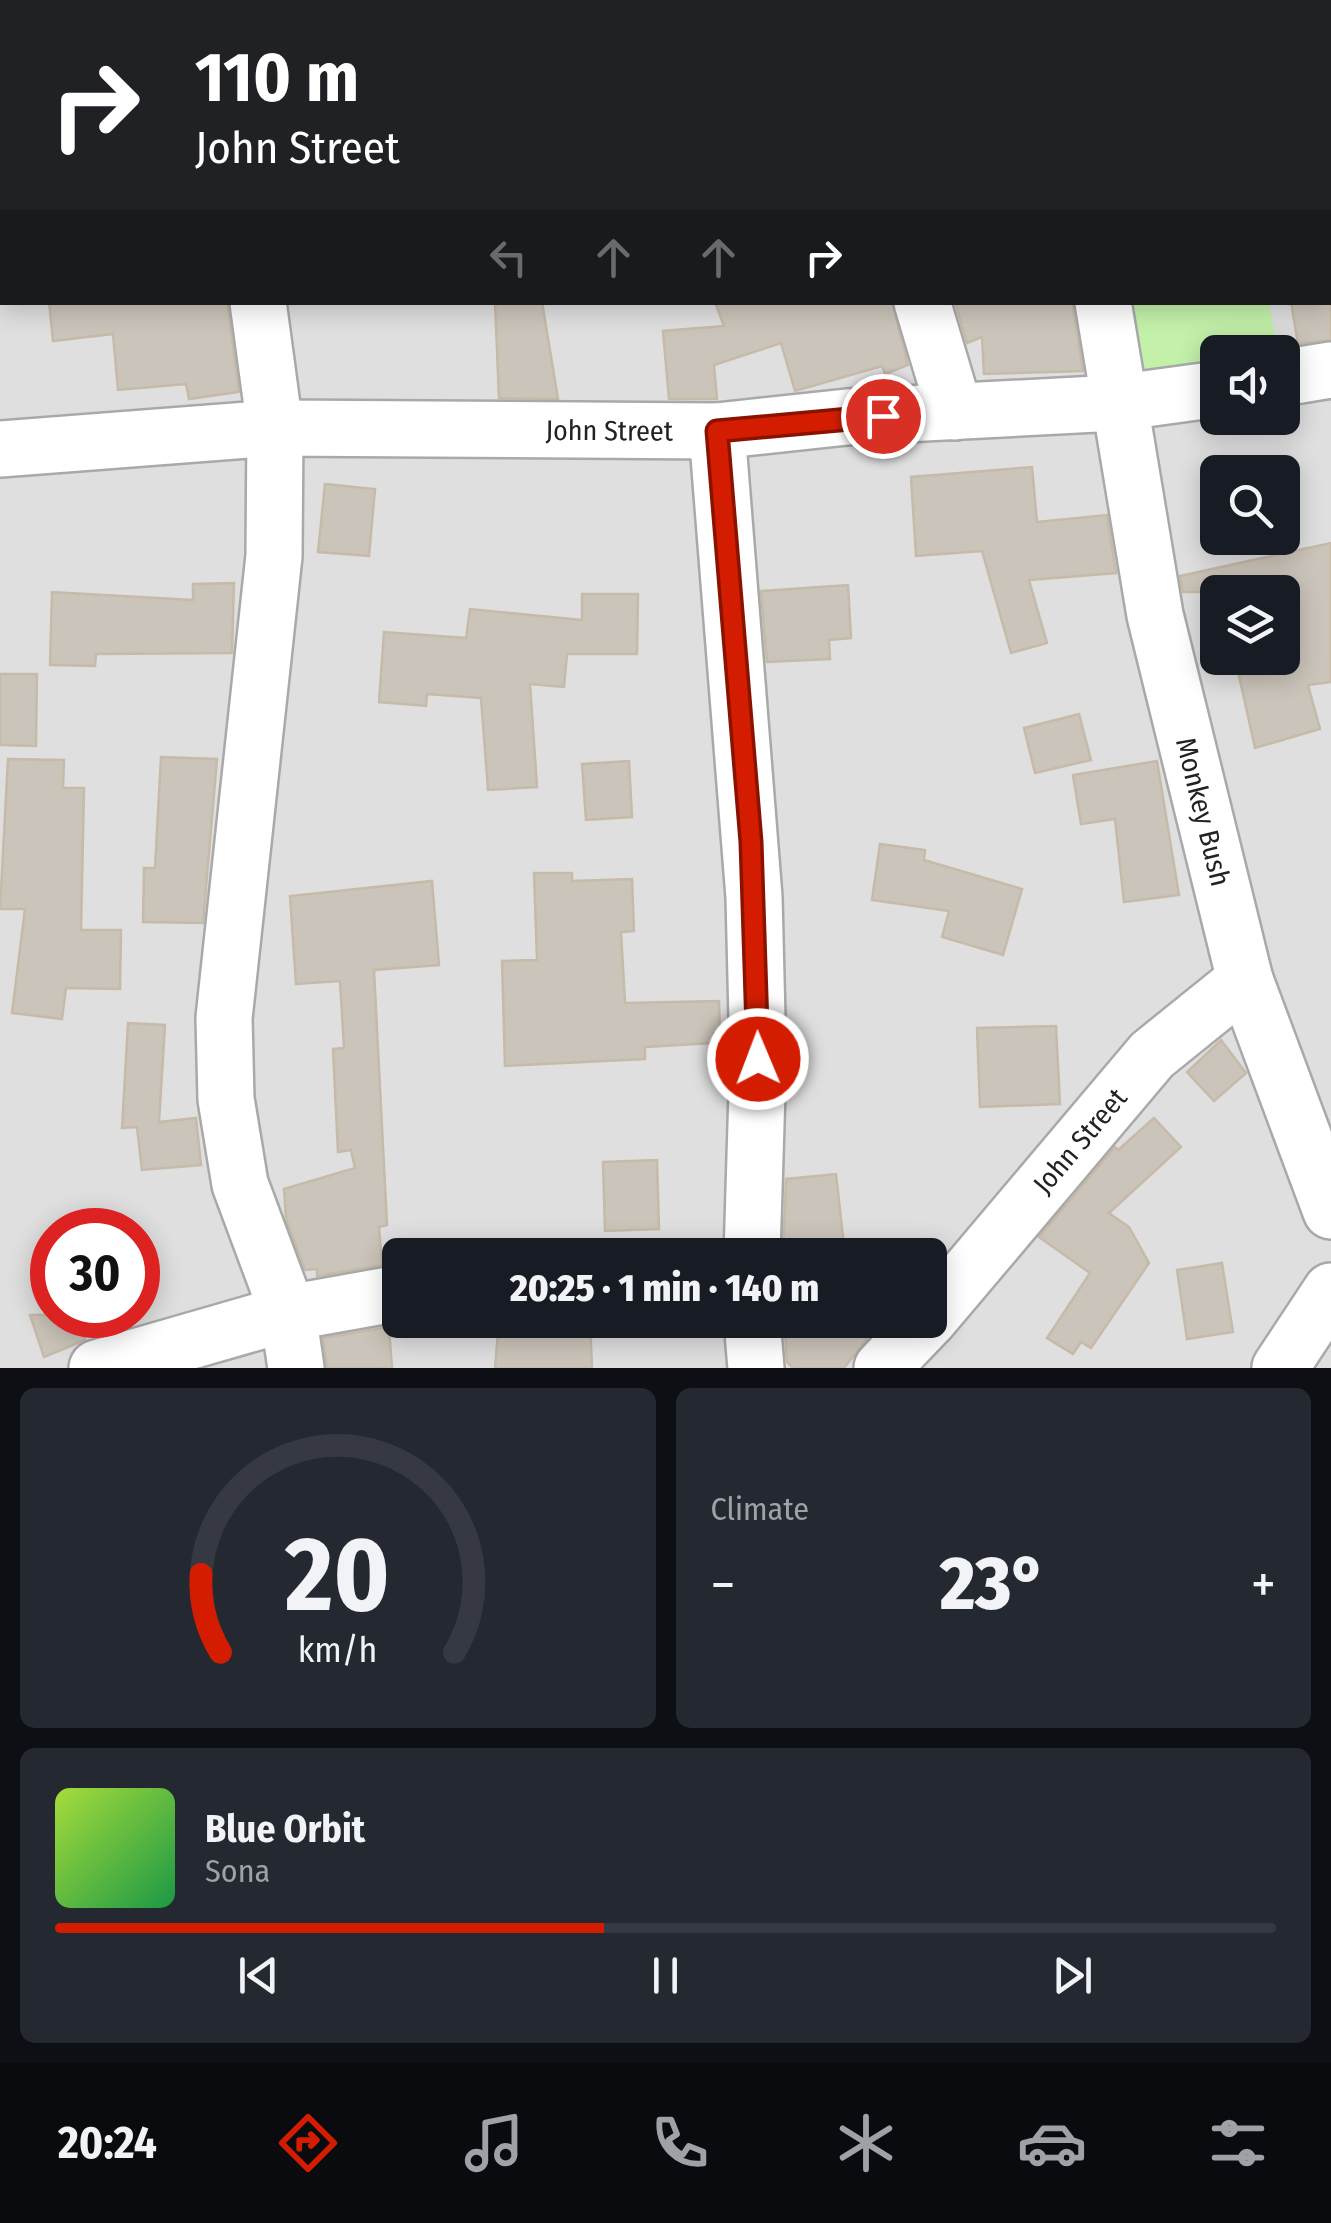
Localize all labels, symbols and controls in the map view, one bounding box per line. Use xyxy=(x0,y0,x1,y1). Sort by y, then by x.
text: 110 m xyxy=(195,36,359,120)
icon: right xyxy=(30,40,160,170)
text: John Street xyxy=(195,121,400,175)
icon: left xyxy=(481,230,536,285)
icon: ahead xyxy=(586,230,641,285)
icon: ahead xyxy=(691,230,746,285)
icon: right xyxy=(796,230,851,285)
map controls xyxy=(1200,335,1300,675)
button: sound xyxy=(1200,335,1300,435)
pin xyxy=(841,374,926,459)
icon: arrive xyxy=(856,389,911,444)
street label: John Street xyxy=(545,414,674,448)
button: search xyxy=(1200,455,1300,555)
button: layers xyxy=(1200,575,1300,675)
street label: Monkey Bush xyxy=(1169,734,1237,890)
position arrow xyxy=(706,1007,810,1111)
street label: John Street xyxy=(1026,1081,1134,1200)
speed limit sign: 30 xyxy=(30,1208,160,1338)
text: 20:25 · 1 min · 140 m xyxy=(510,1265,819,1311)
text: Climate xyxy=(711,1490,809,1528)
text: 20 xyxy=(284,1513,390,1638)
text: 23° xyxy=(940,1539,1046,1629)
text: − xyxy=(711,1552,735,1618)
text: + xyxy=(1251,1552,1276,1618)
text: km/h xyxy=(298,1629,378,1671)
text: Blue Orbit xyxy=(205,1806,365,1852)
text: Sona xyxy=(205,1852,270,1890)
icon: previous xyxy=(231,1948,286,2003)
icon: pause xyxy=(638,1948,693,2003)
icon: next xyxy=(1045,1948,1100,2003)
icon: directions xyxy=(273,2108,343,2178)
icon: music xyxy=(459,2108,529,2178)
icon: phone xyxy=(645,2108,715,2178)
icon: climate xyxy=(831,2108,901,2178)
icon: car xyxy=(1017,2108,1087,2178)
icon: filters xyxy=(1203,2108,1273,2178)
text: 20:24 xyxy=(58,2116,157,2170)

